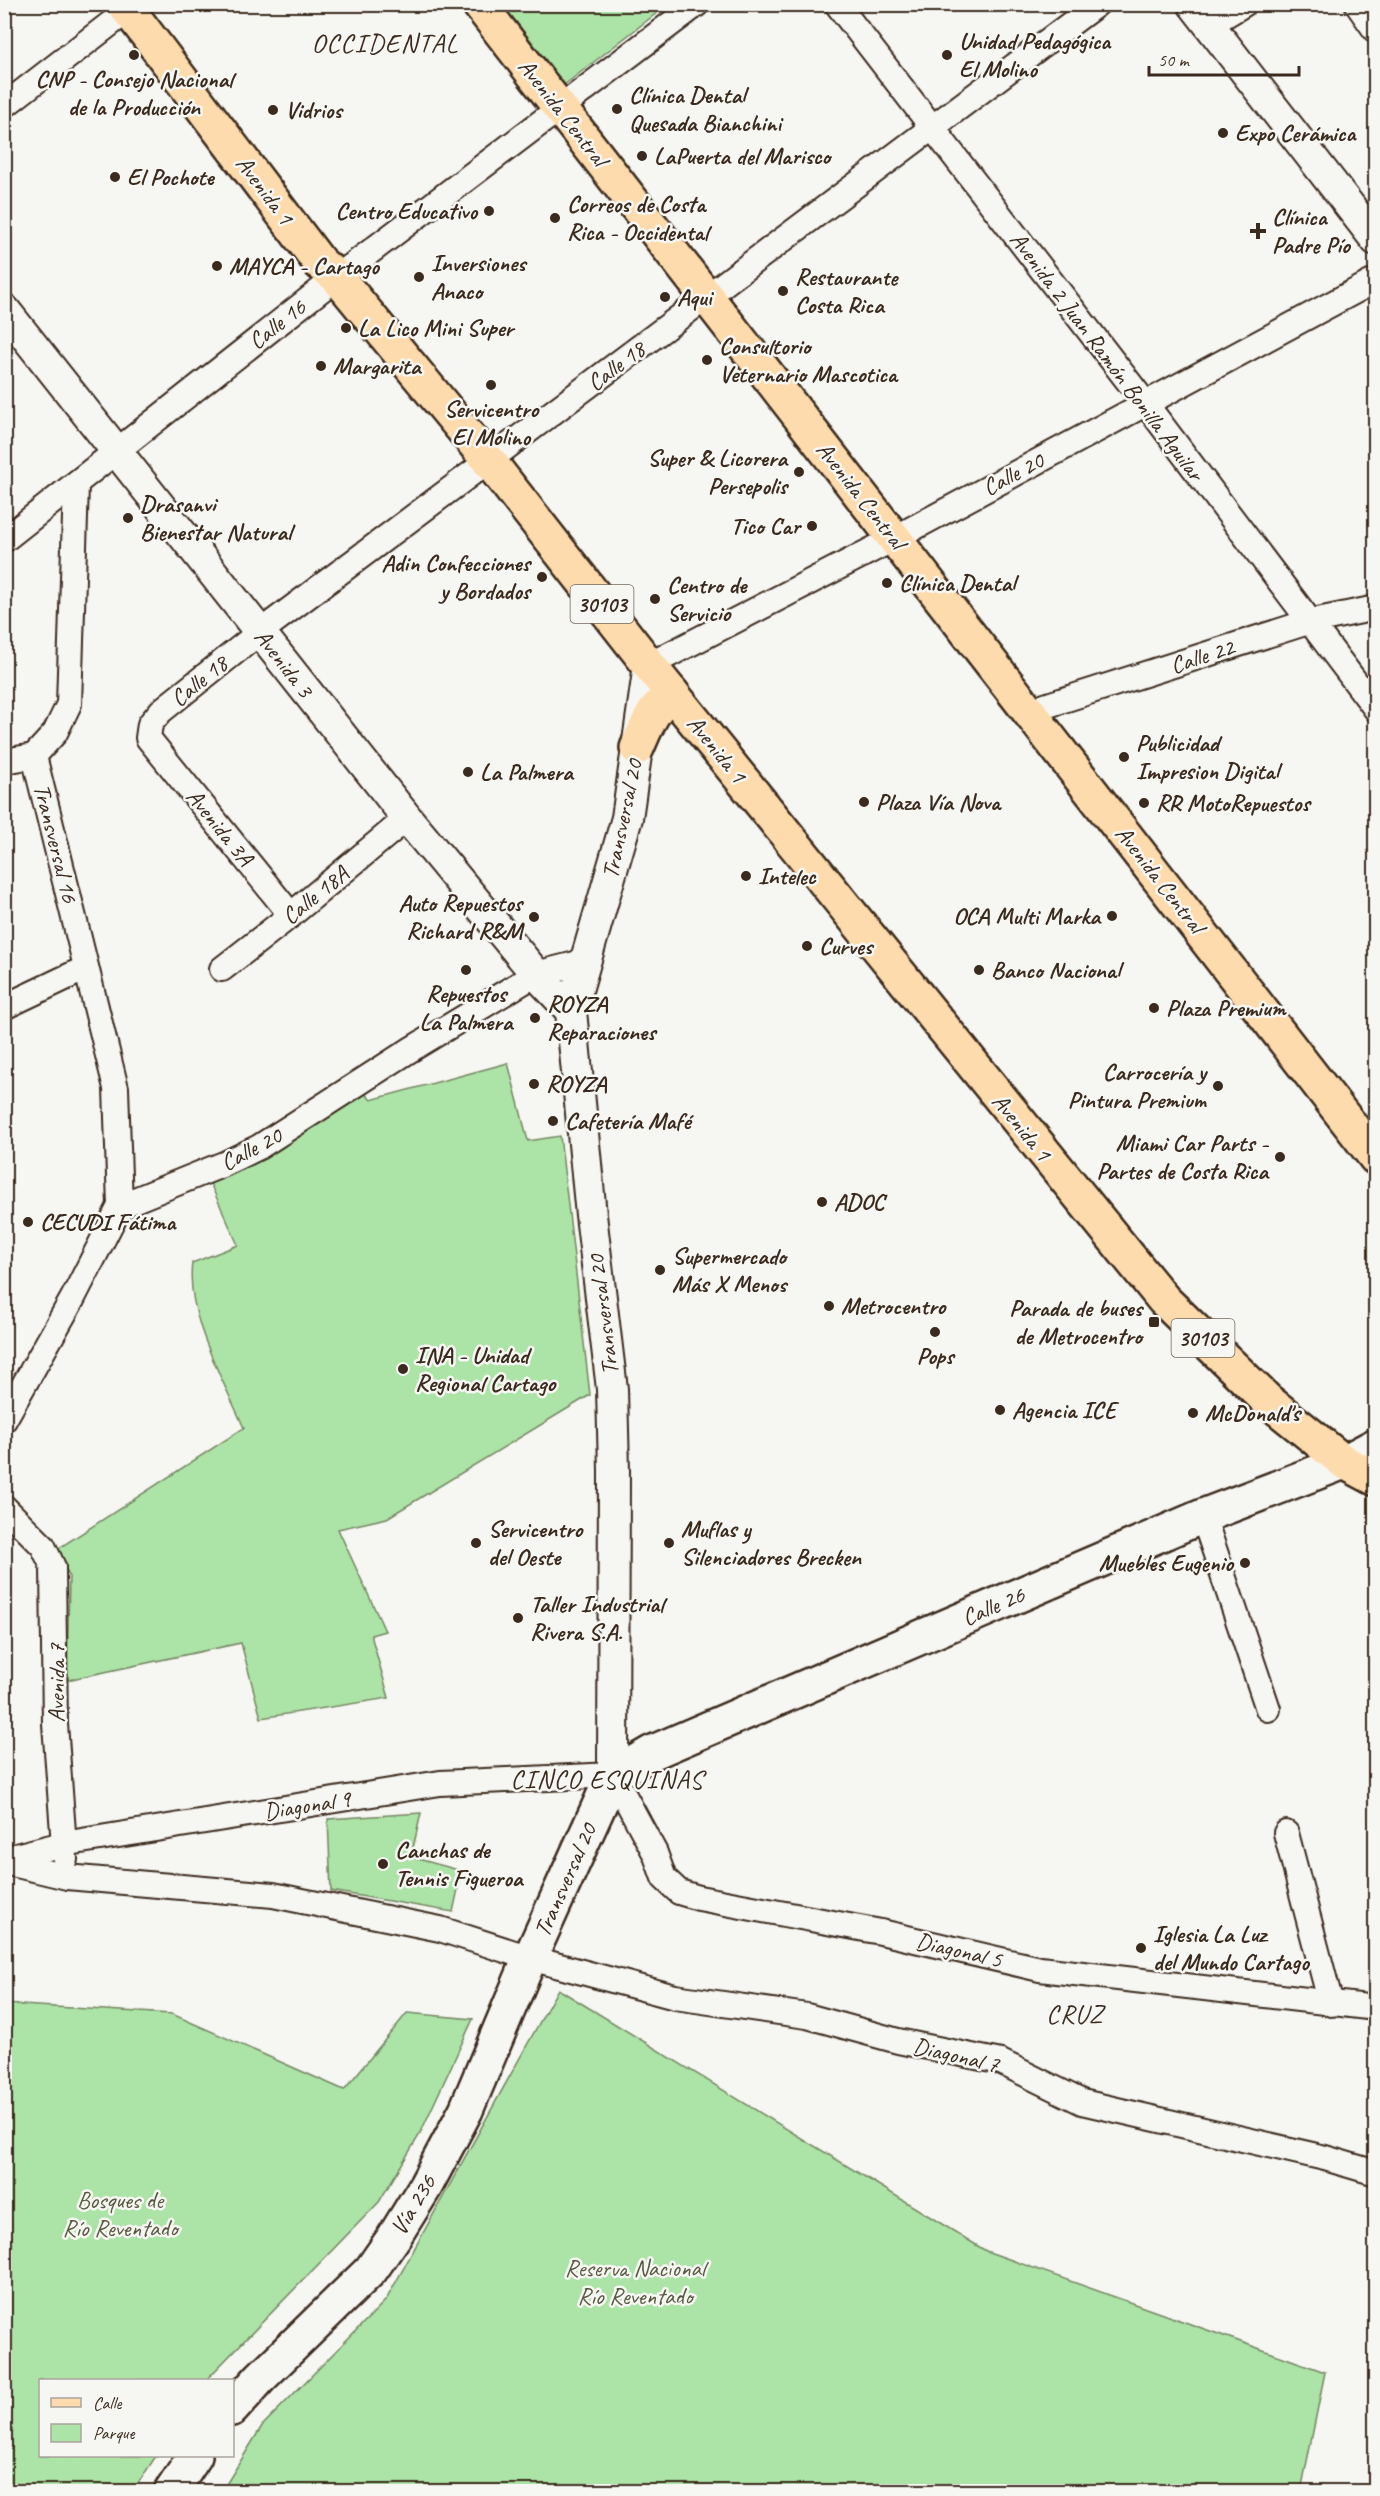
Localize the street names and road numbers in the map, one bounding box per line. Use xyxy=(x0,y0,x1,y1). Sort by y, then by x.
street label: Avenida Central xyxy=(512,52,617,175)
street label: Avenida 1 xyxy=(229,149,301,231)
street label: Avenida 2 Juan Ramón Bonilla Aguilar xyxy=(1003,225,1212,489)
street label: Calle 16 xyxy=(242,291,313,356)
street label: Calle 18 xyxy=(581,333,653,398)
street label: Avenida Central xyxy=(810,435,915,558)
street label: Calle 20 xyxy=(977,444,1051,503)
road number: 30103 xyxy=(570,585,634,623)
street label: Avenida 3 xyxy=(248,623,321,705)
street label: Calle 22 xyxy=(1166,631,1240,680)
street label: Calle 18 xyxy=(164,647,235,713)
street label: Avenida 1 xyxy=(681,709,754,790)
street label: Transversal 20 xyxy=(595,755,650,881)
street label: Transversal 16 xyxy=(27,781,85,906)
street label: Avenida 3A xyxy=(180,782,261,872)
street label: Avenida Central xyxy=(1109,819,1214,942)
street label: Calle 18A xyxy=(276,858,355,931)
street label: Avenida 1 xyxy=(986,1087,1059,1168)
street label: Calle 20 xyxy=(215,1119,289,1178)
street label: Transversal 20 xyxy=(580,1251,625,1377)
road number: 30103 xyxy=(1172,1319,1234,1357)
street label: Calle 26 xyxy=(957,1579,1030,1633)
street label: Avenida 7 xyxy=(41,1642,71,1722)
street label: Diagonal 9 xyxy=(262,1783,355,1827)
street label: Transversal 20 xyxy=(527,1817,604,1941)
street label: Diagonal 5 xyxy=(913,1926,1006,1975)
street label: Diagonal 7 xyxy=(910,2031,1003,2080)
street label: Vía 236 xyxy=(383,2168,443,2241)

